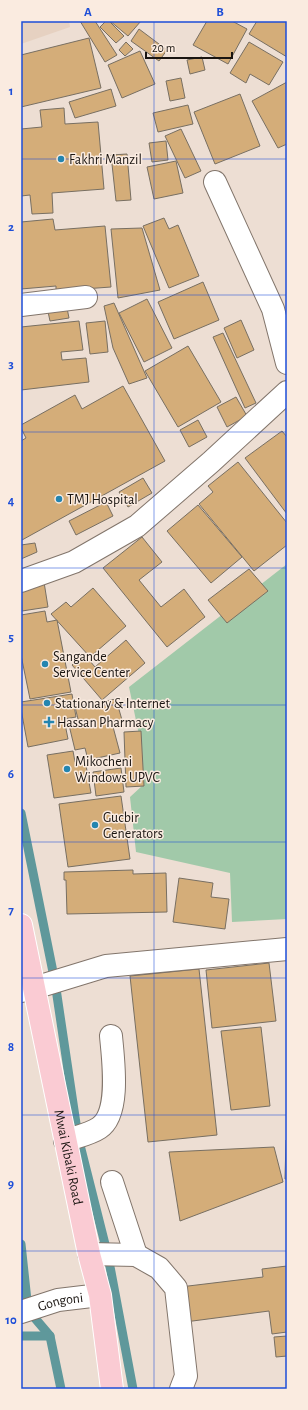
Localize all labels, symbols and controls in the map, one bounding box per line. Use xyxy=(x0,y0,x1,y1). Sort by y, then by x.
text: A xyxy=(84,6,92,19)
text: B xyxy=(216,6,224,19)
scale bar xyxy=(146,34,232,60)
text: 20 m xyxy=(152,42,175,54)
text: 1 xyxy=(9,85,13,98)
place label: Fakhri Manzil xyxy=(69,153,142,167)
marker: Fakhri Manzil xyxy=(56,154,66,164)
text: 2 xyxy=(8,221,14,234)
text: 3 xyxy=(8,358,14,371)
place label: TMJ Hospital xyxy=(67,493,138,507)
marker: TMJ Hospital xyxy=(54,494,64,504)
text: 4 xyxy=(8,495,15,508)
text: 5 xyxy=(8,631,14,644)
place label: Sangande Service Center xyxy=(53,650,130,680)
marker: Sangande Service Center xyxy=(40,659,50,669)
place label: Stationary & Internet xyxy=(55,697,170,711)
marker: Stationary & Internet xyxy=(42,698,52,708)
place label: Hassan Pharmacy xyxy=(57,716,153,730)
marker: Hassan Pharmacy xyxy=(44,717,54,727)
place label: Mikocheni Windows UPVC xyxy=(75,755,160,785)
marker: Mikocheni Windows UPVC xyxy=(62,764,72,774)
text: 6 xyxy=(8,768,14,781)
place label: Gucbir Generators xyxy=(103,811,163,841)
marker: Gucbir Generators xyxy=(90,820,100,830)
text: 7 xyxy=(8,904,14,917)
text: 8 xyxy=(8,1041,14,1054)
street label: Mwai Kibaki Road xyxy=(51,1108,85,1206)
text: 9 xyxy=(8,1178,14,1191)
street label: Gongoni xyxy=(36,1291,84,1314)
text: 10 xyxy=(5,1314,17,1327)

